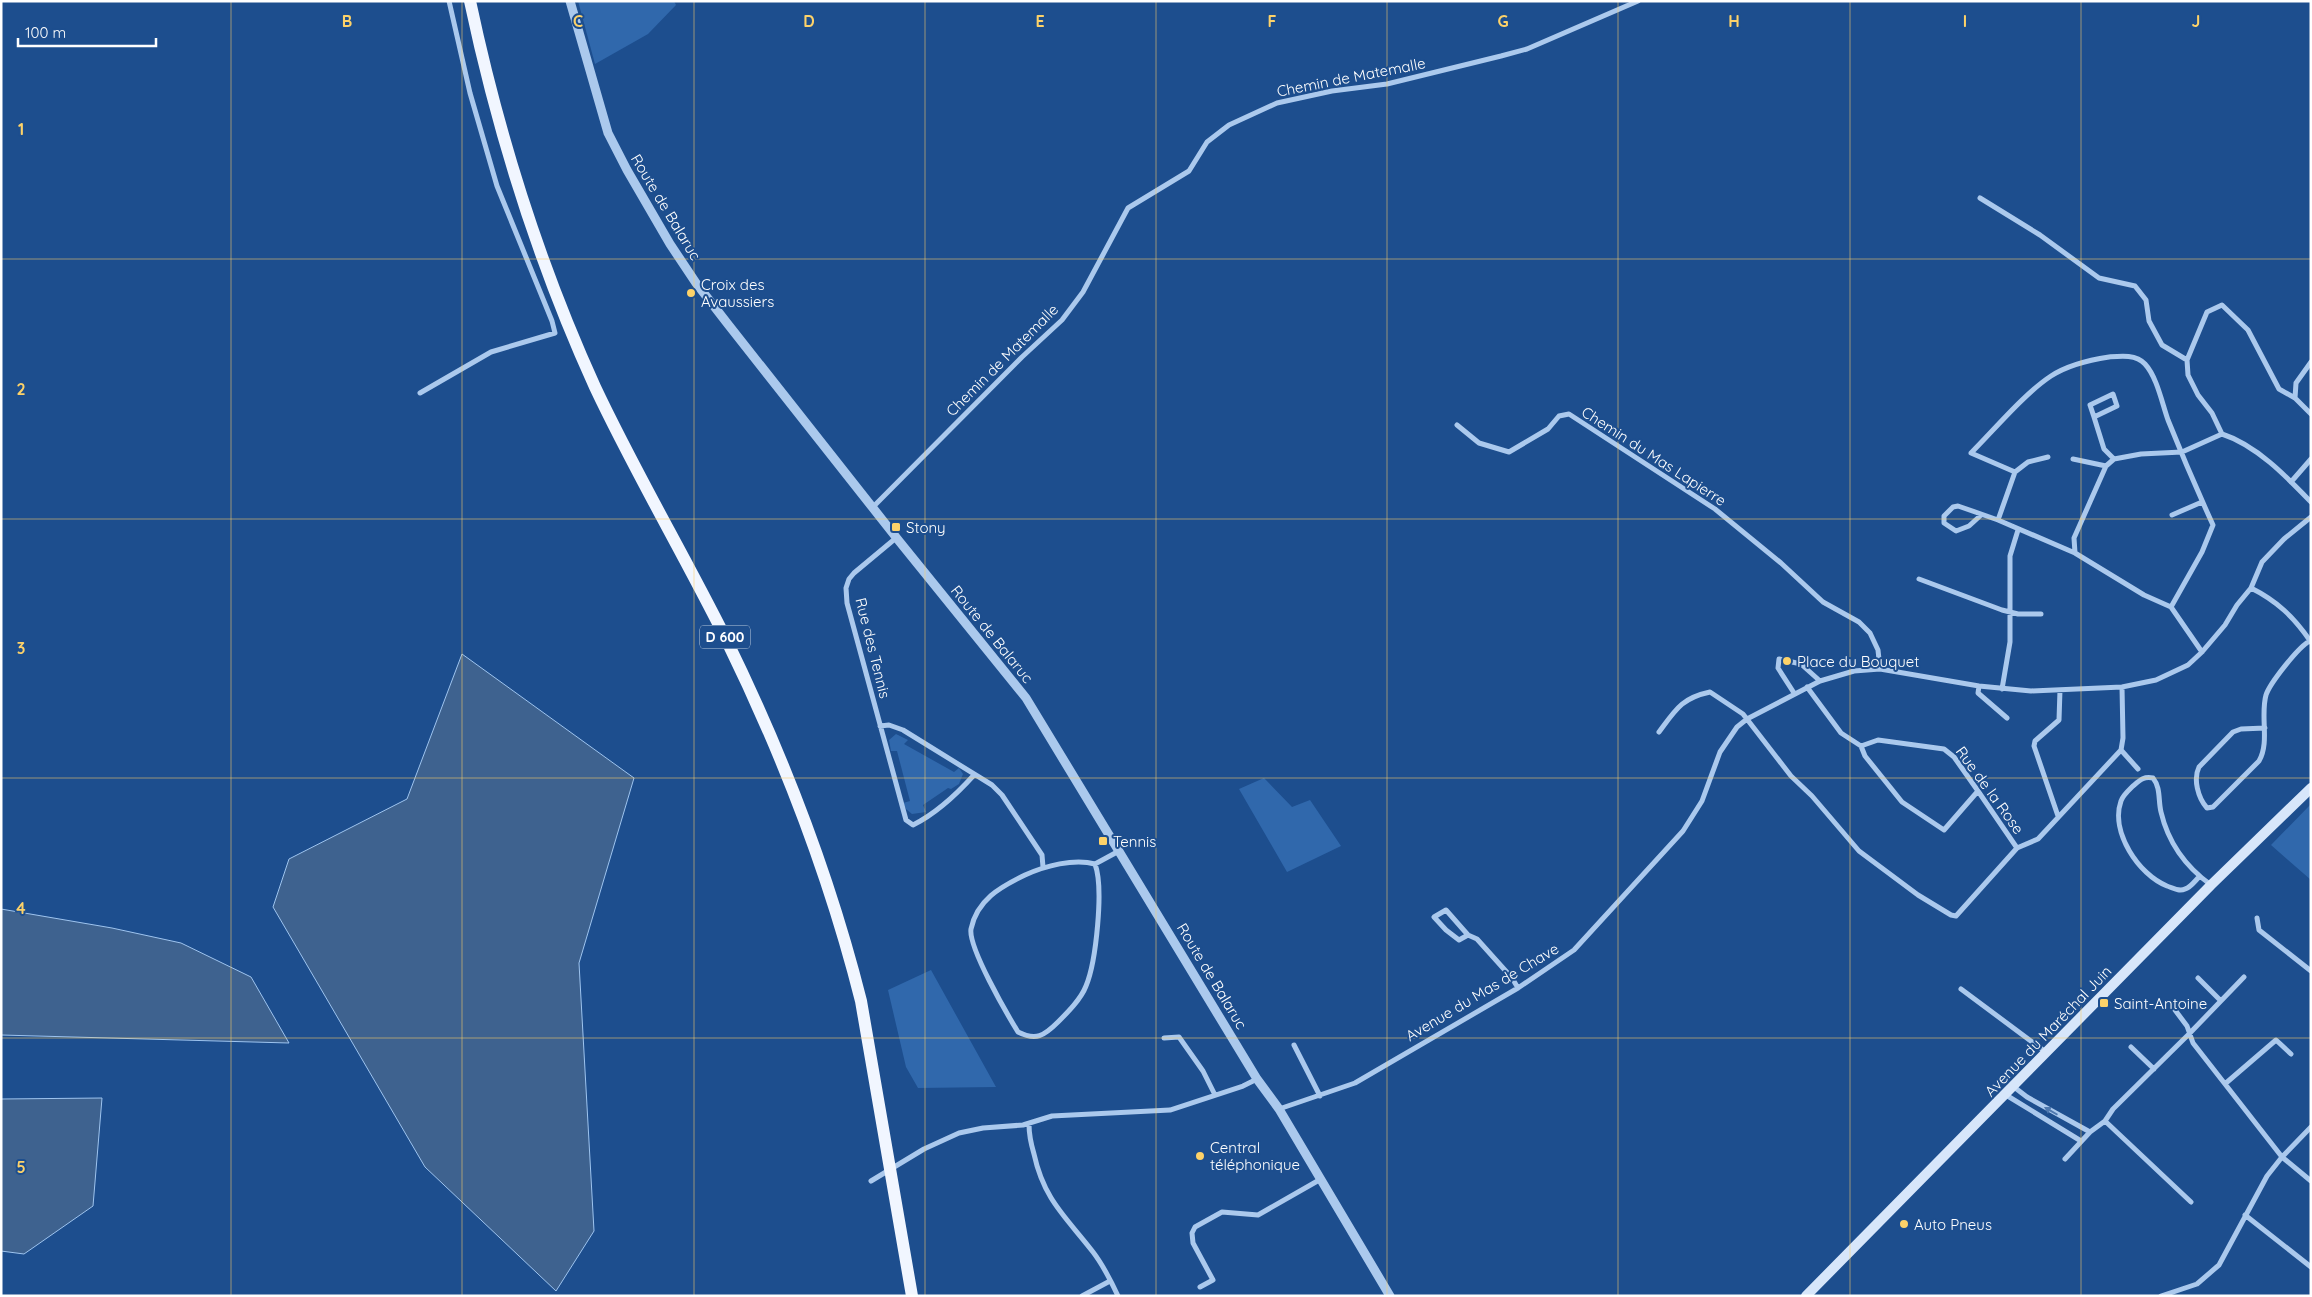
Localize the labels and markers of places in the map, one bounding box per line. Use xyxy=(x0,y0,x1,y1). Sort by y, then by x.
place label: Croix des Avaussiers xyxy=(701,275,774,311)
marker: Croix des Avaussiers xyxy=(685,287,697,299)
place label: Stony xyxy=(906,518,946,537)
marker: Stony xyxy=(890,521,902,533)
place label: Place du Bouquet xyxy=(1797,652,1919,671)
marker: Place du Bouquet xyxy=(1781,655,1793,667)
place label: Tennis xyxy=(1113,832,1156,851)
marker: Tennis xyxy=(1097,835,1109,847)
place label: Saint-Antoine xyxy=(2114,994,2207,1013)
marker: Saint-Antoine xyxy=(2098,997,2110,1009)
place label: Central téléphonique xyxy=(1210,1138,1300,1174)
marker: Central téléphonique xyxy=(1194,1150,1206,1162)
place label: Auto Pneus xyxy=(1914,1215,1992,1234)
marker: Auto Pneus xyxy=(1898,1218,1910,1230)

